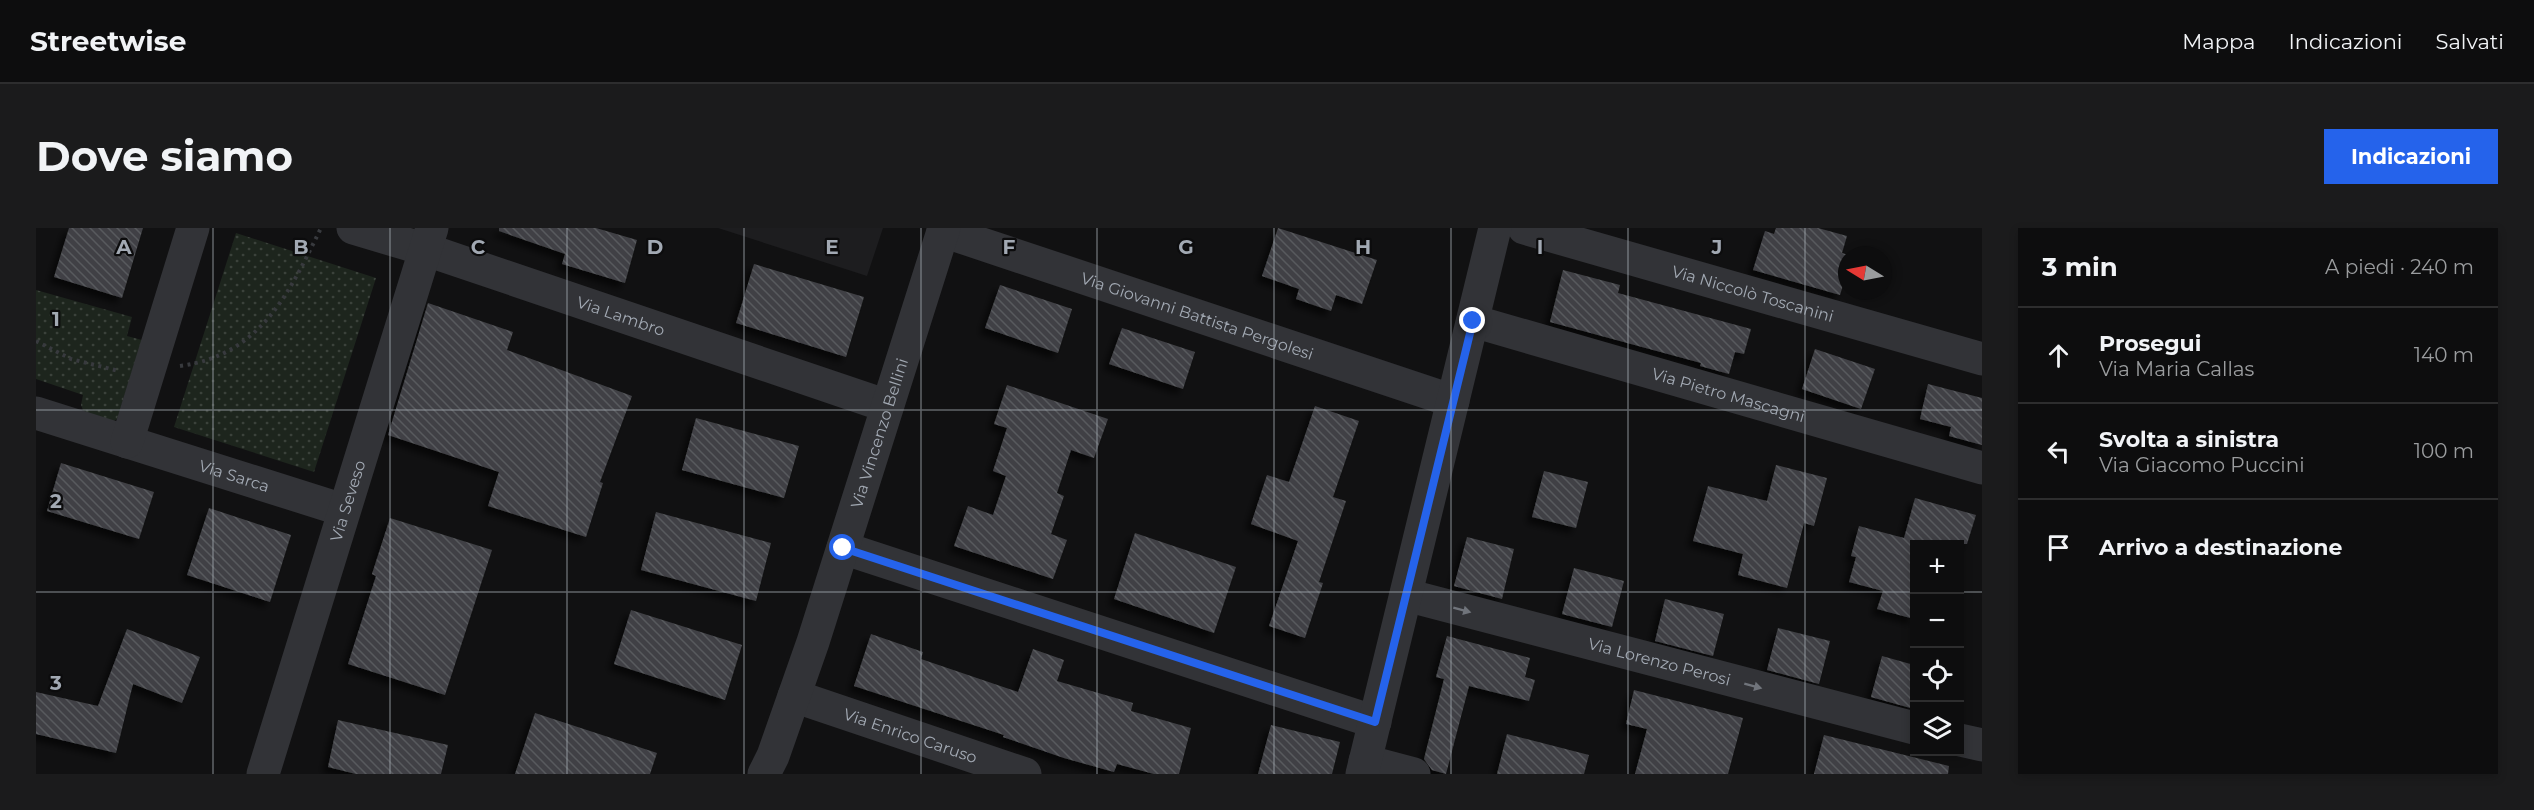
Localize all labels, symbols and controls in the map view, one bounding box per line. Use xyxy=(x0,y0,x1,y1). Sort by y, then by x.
text: Streetwise xyxy=(30,24,186,58)
text: Mappa xyxy=(2182,29,2255,54)
text: Indicazioni xyxy=(2288,29,2403,54)
text: Salvati xyxy=(2436,29,2504,54)
button: Indicazioni xyxy=(2324,129,2498,184)
text: Dove siamo xyxy=(36,130,293,182)
text: A xyxy=(115,235,132,259)
text: B xyxy=(293,235,309,259)
text: C xyxy=(471,235,486,259)
text: D xyxy=(647,235,663,259)
text: E xyxy=(825,235,839,259)
text: F xyxy=(1003,235,1016,259)
text: G xyxy=(1178,235,1194,259)
text: H xyxy=(1355,235,1371,259)
text: I xyxy=(1537,235,1543,259)
text: J xyxy=(1711,235,1722,259)
north arrow xyxy=(1838,246,1892,300)
text: 3 min xyxy=(2042,251,2118,283)
text: A piedi · 240 m xyxy=(2325,255,2474,279)
street label: Via Niccolò Toscanini xyxy=(1670,262,1836,326)
street label: Via Giovanni Battista Pergolesi xyxy=(1078,269,1316,364)
street label: Via Lambro xyxy=(574,292,667,340)
text: 1 xyxy=(52,307,60,331)
route end xyxy=(1459,307,1485,333)
text: Prosegui xyxy=(2099,330,2201,357)
icon: ahead xyxy=(2042,339,2075,372)
text: 140 m xyxy=(2414,343,2474,367)
street label: Via Vincenzo Bellini xyxy=(847,356,912,511)
text: Via Maria Callas xyxy=(2099,357,2254,381)
street label: Via Pietro Mascagni xyxy=(1650,364,1807,426)
text: Svolta a sinistra xyxy=(2099,426,2279,453)
icon: left xyxy=(2042,435,2075,468)
text: 100 m xyxy=(2414,439,2474,463)
text: Via Giacomo Puccini xyxy=(2099,453,2305,477)
street label: Via Sarca xyxy=(197,456,272,496)
street label: Via Seveso xyxy=(327,458,370,544)
text: 2 xyxy=(50,489,62,513)
icon: arrive xyxy=(2042,531,2075,564)
route start xyxy=(829,534,855,560)
text: Arrivo a destinazione xyxy=(2099,534,2342,561)
map controls xyxy=(1910,540,1964,756)
button: + xyxy=(1910,540,1964,594)
button: − xyxy=(1910,594,1964,648)
one-way arrow xyxy=(1454,606,1472,615)
street label: Via Lorenzo Perosi xyxy=(1586,634,1733,690)
button: locate xyxy=(1910,648,1964,702)
text: 3 xyxy=(49,671,62,695)
one-way arrow xyxy=(1744,682,1762,691)
button: layers xyxy=(1910,702,1964,756)
street label: Via Enrico Caruso xyxy=(841,704,980,767)

